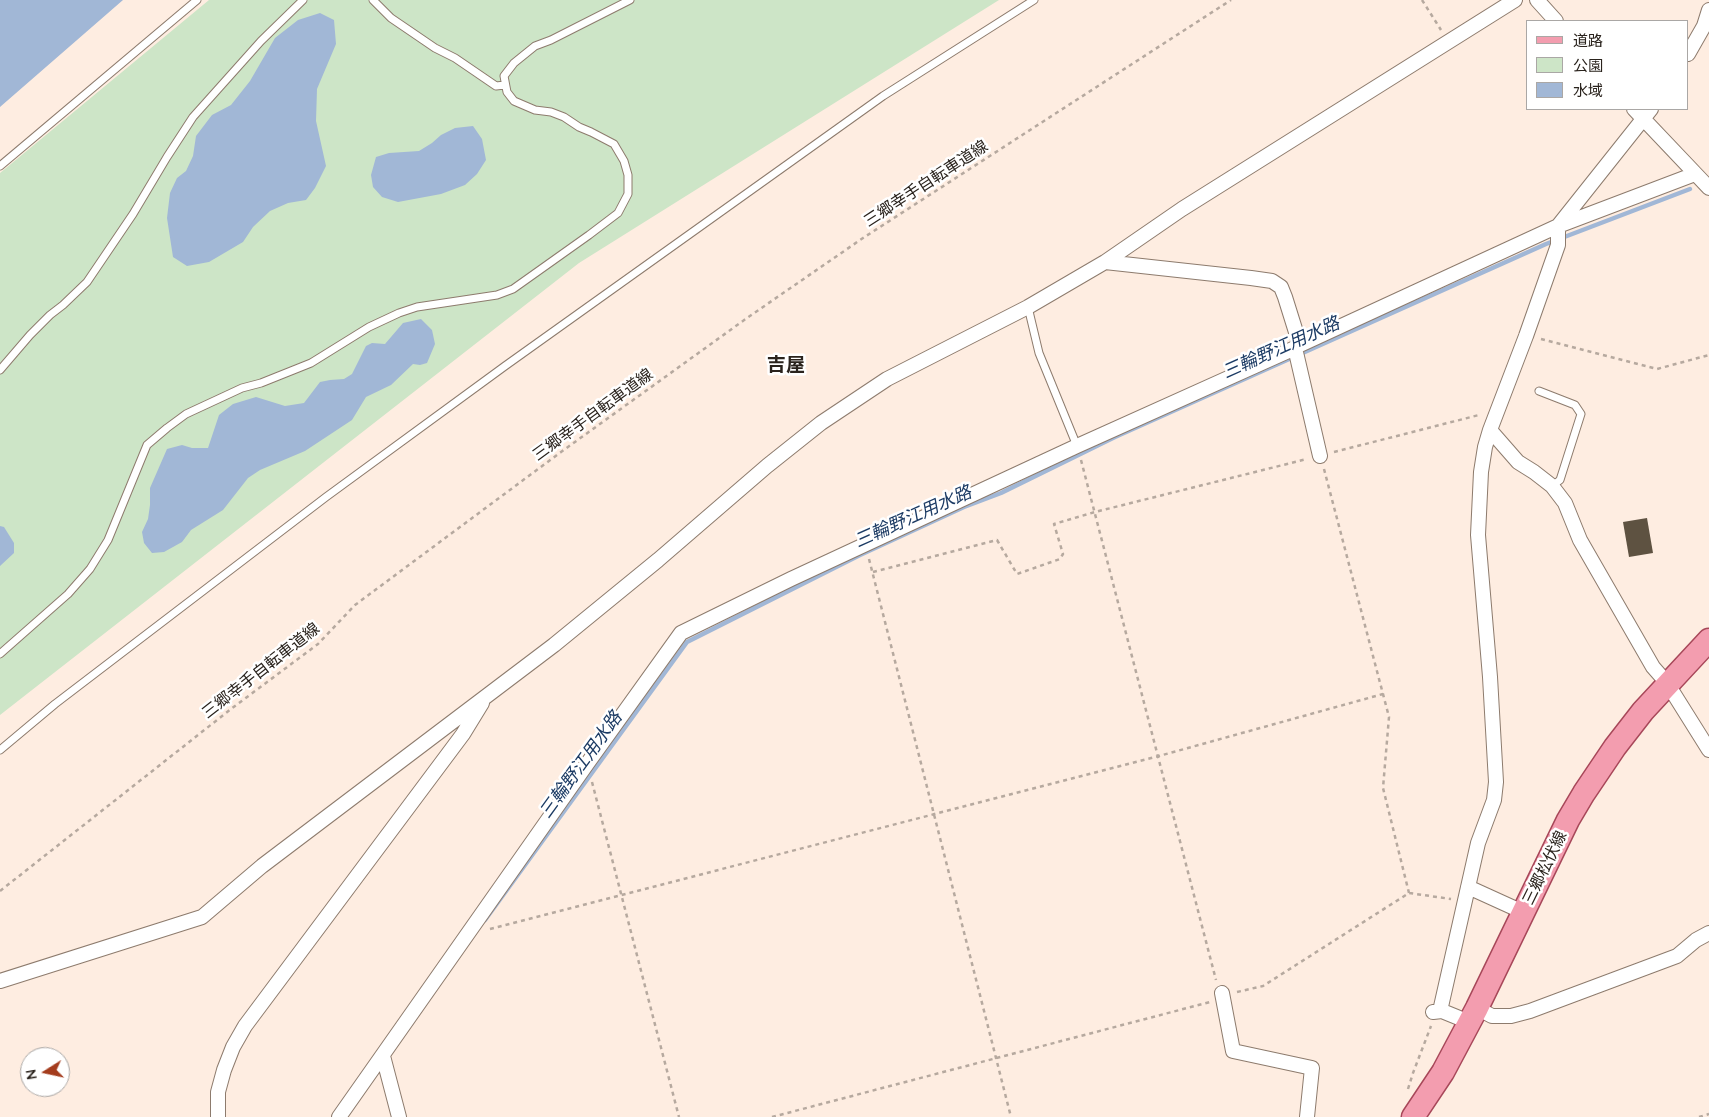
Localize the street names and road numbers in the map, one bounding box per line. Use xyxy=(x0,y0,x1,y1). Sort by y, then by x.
street label: 三郷幸手自転車道線 xyxy=(860,137,992,231)
street label: 三郷幸手自転車道線 xyxy=(529,365,657,465)
street label: 三郷幸手自転車道線 xyxy=(198,619,324,723)
street label: 三郷松伏線 xyxy=(1519,828,1571,908)

